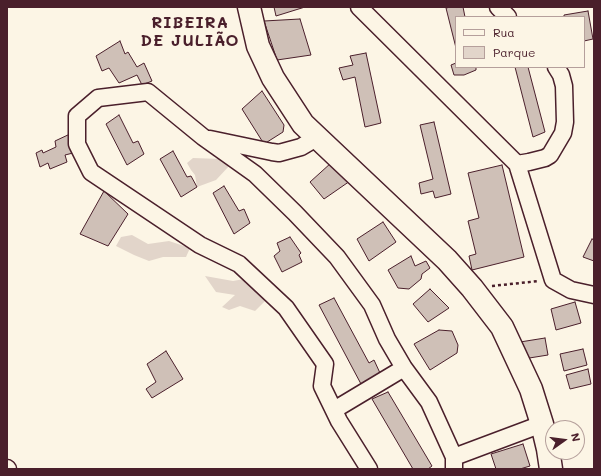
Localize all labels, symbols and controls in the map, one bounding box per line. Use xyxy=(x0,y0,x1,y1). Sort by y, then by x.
district label: RIBEIRA DE JULIÃO xyxy=(140,13,240,51)
legend xyxy=(455,16,585,68)
text: Rua xyxy=(493,24,515,40)
text: Parque xyxy=(493,44,536,60)
north arrow xyxy=(545,420,585,460)
text: N xyxy=(568,431,584,443)

